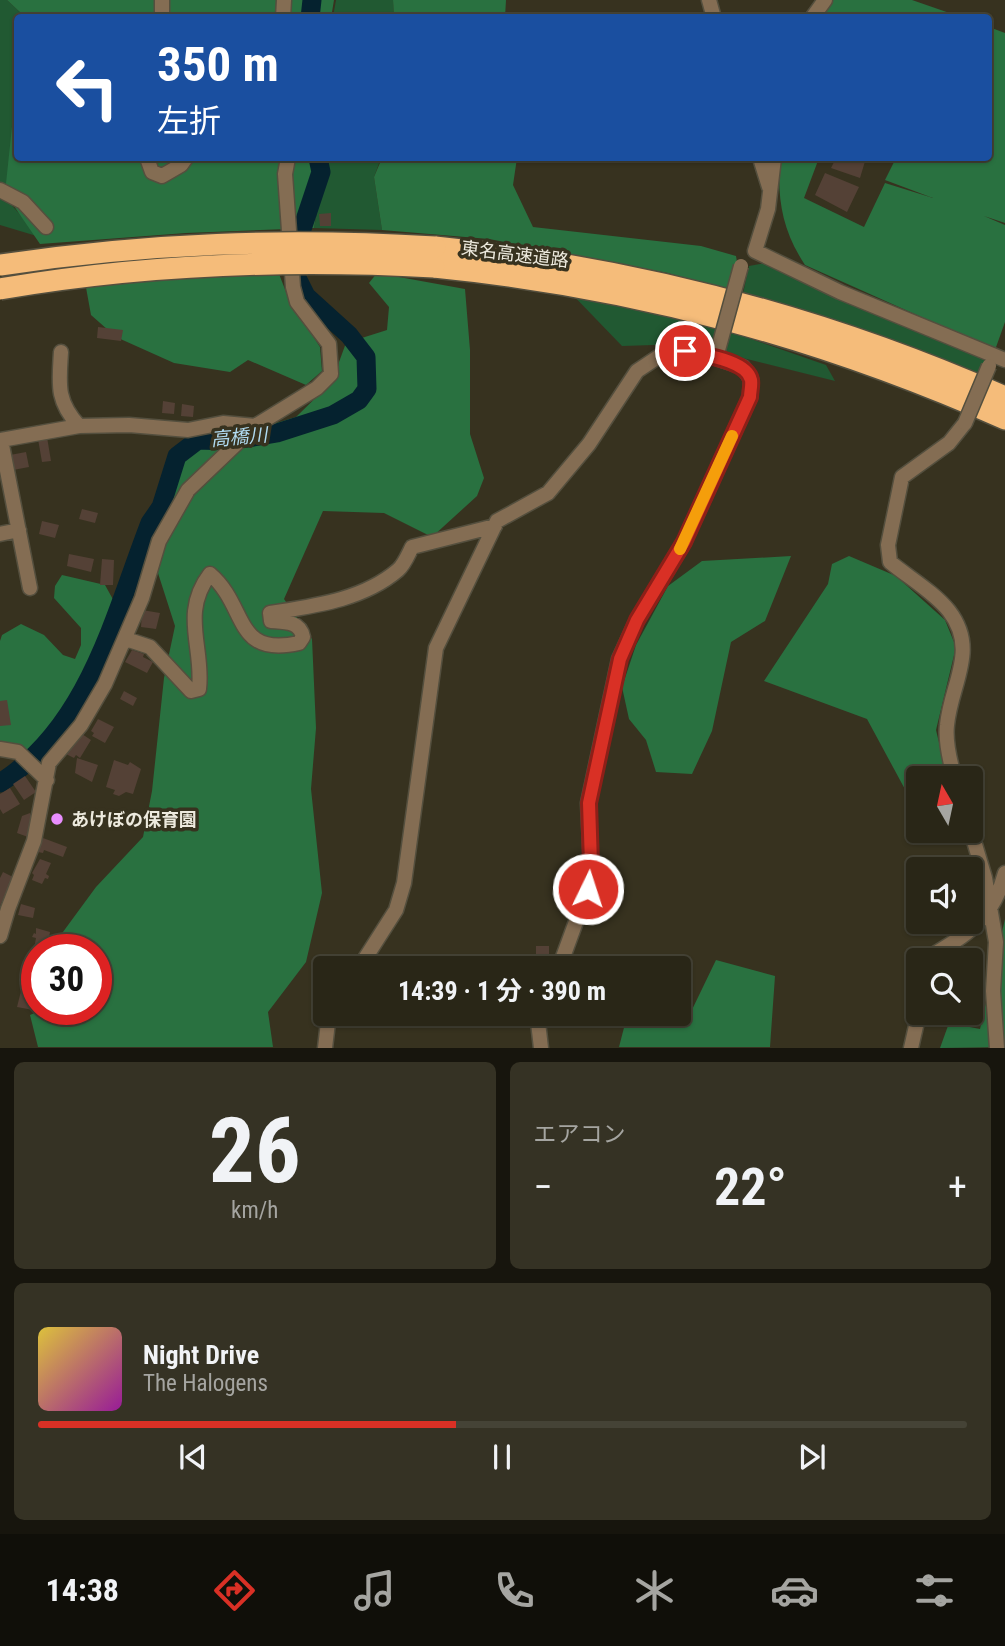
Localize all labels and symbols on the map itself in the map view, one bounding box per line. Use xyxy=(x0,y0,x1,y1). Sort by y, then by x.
street label: 東名高速道路 xyxy=(460,237,570,271)
pin xyxy=(655,321,715,381)
water label: 高橋川 xyxy=(210,423,270,451)
north arrow xyxy=(906,766,984,844)
place label: あけぼの保育園 xyxy=(71,809,197,830)
marker: あけぼの保育園 xyxy=(49,811,65,827)
position arrow xyxy=(551,852,625,926)
speed limit sign: 30 xyxy=(21,934,112,1025)

